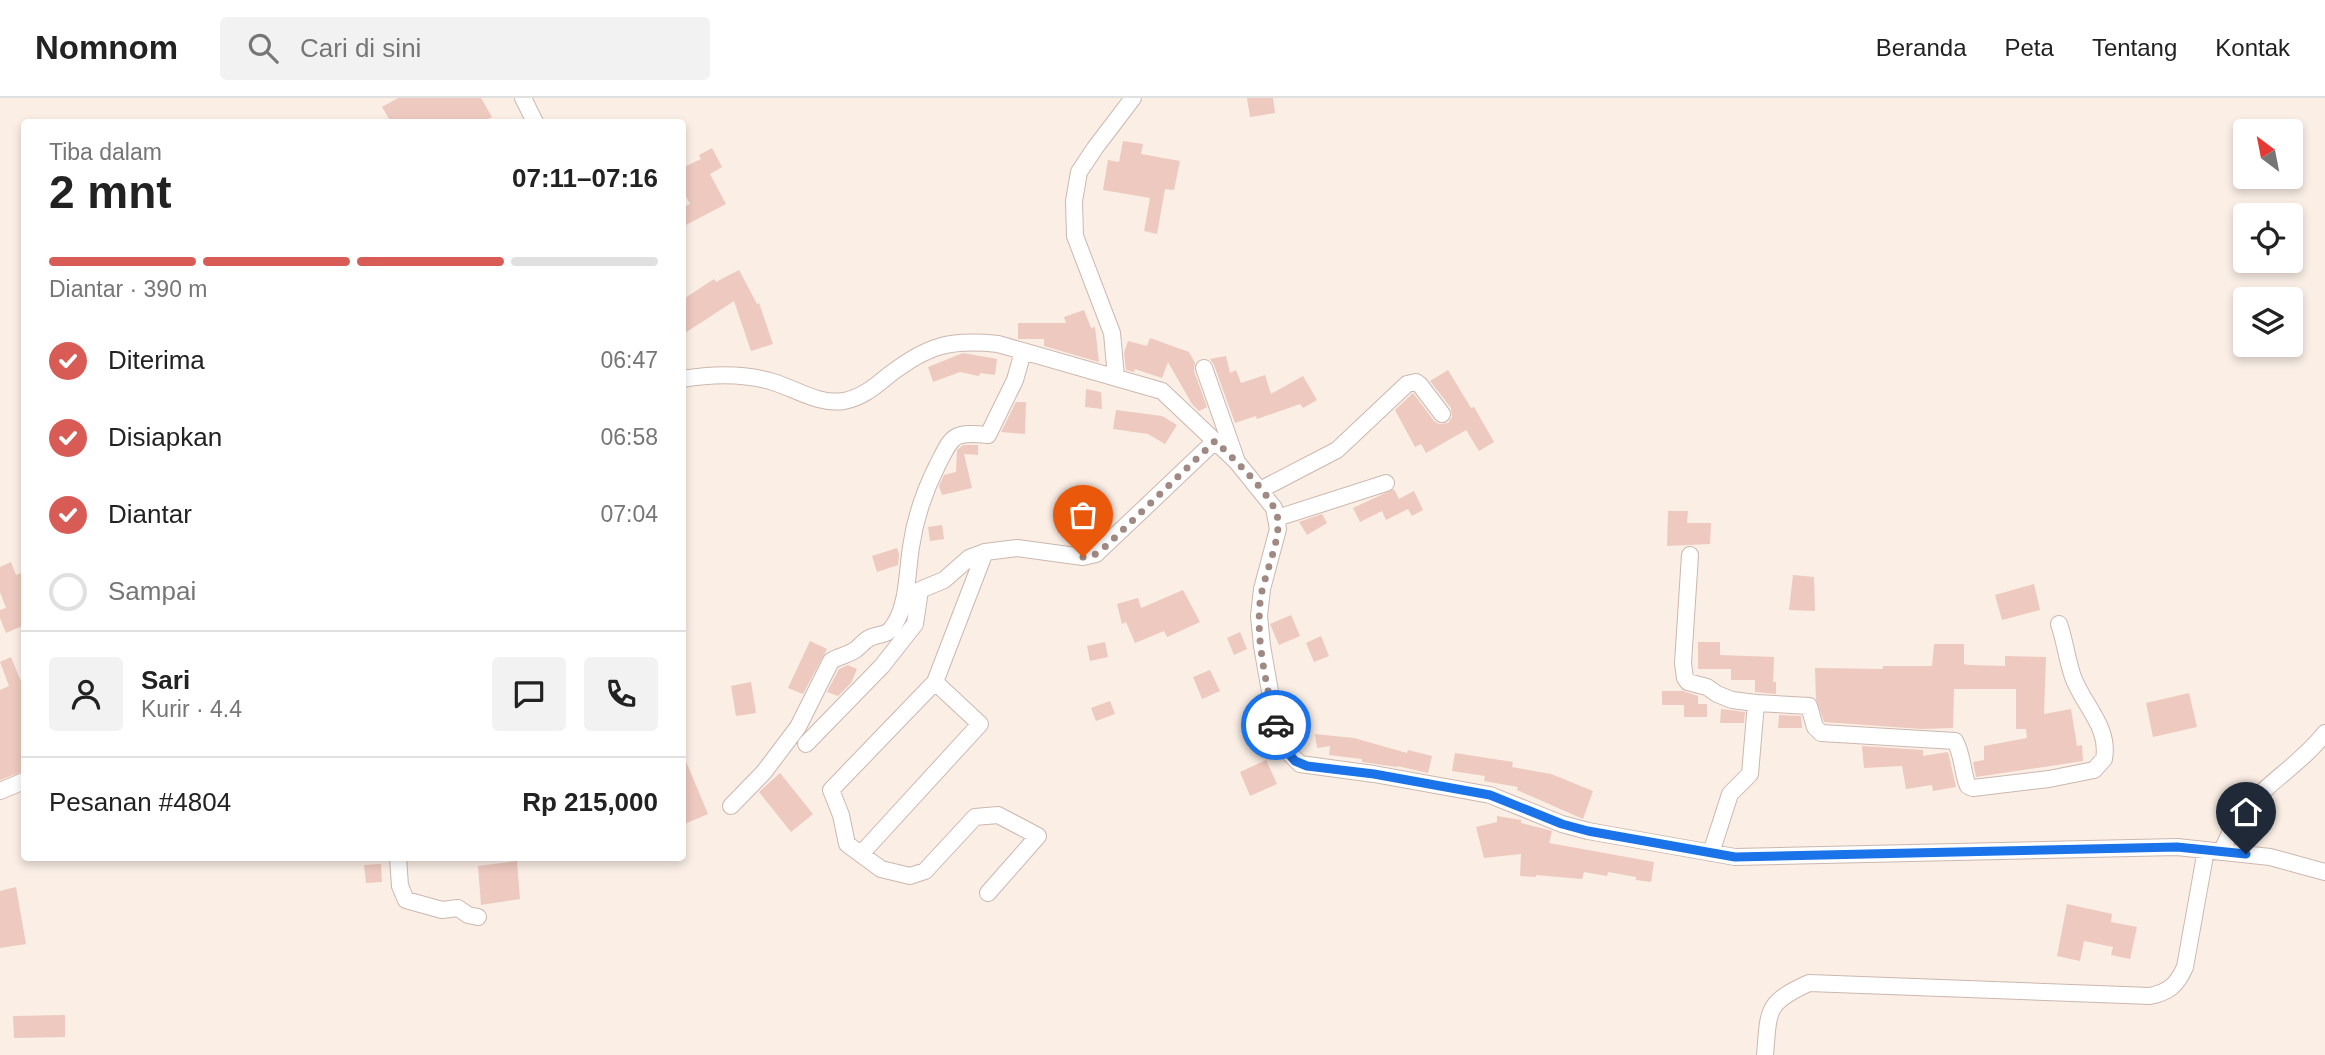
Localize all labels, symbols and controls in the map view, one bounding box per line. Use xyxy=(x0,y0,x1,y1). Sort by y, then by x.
search box xyxy=(220,17,710,80)
text: Nomnom xyxy=(35,29,178,66)
icon: search xyxy=(244,29,282,67)
text: Cari di sini xyxy=(300,33,421,63)
text: Beranda xyxy=(1876,34,1967,61)
text: Peta xyxy=(2005,34,2054,61)
text: Tentang xyxy=(2092,34,2177,61)
text: Kontak xyxy=(2215,34,2290,61)
north arrow xyxy=(2233,119,2303,189)
map controls xyxy=(2233,119,2303,357)
text: Tiba dalam xyxy=(49,139,162,165)
text: 07:11–07:16 xyxy=(512,163,658,193)
text: 2 mnt xyxy=(49,166,172,218)
button: locate xyxy=(2233,203,2303,273)
text: Diantar · 390 m xyxy=(49,276,208,302)
button: layers xyxy=(2233,287,2303,357)
icon: check xyxy=(49,342,87,380)
text: Diterima xyxy=(108,345,205,375)
text: 06:47 xyxy=(600,347,658,373)
icon: check xyxy=(49,419,87,457)
text: Disiapkan xyxy=(108,422,222,452)
text: 06:58 xyxy=(600,424,658,450)
pin xyxy=(1053,485,1113,557)
icon: check xyxy=(49,496,87,534)
icon: bag xyxy=(1064,496,1102,534)
text: Diantar xyxy=(108,499,192,529)
text: 07:04 xyxy=(600,501,658,527)
text: Sampai xyxy=(108,576,196,606)
button: person xyxy=(49,657,123,731)
button: chat xyxy=(492,657,566,731)
button: phone xyxy=(584,657,658,731)
text: Sari xyxy=(141,665,190,695)
courier xyxy=(1241,690,1311,760)
text: Kurir · 4.4 xyxy=(141,696,242,722)
icon: car xyxy=(1257,706,1295,744)
pin xyxy=(2216,782,2276,854)
text: Pesanan #4804 xyxy=(49,787,231,817)
text: Rp 215,000 xyxy=(522,787,658,817)
icon: home xyxy=(2227,793,2265,831)

